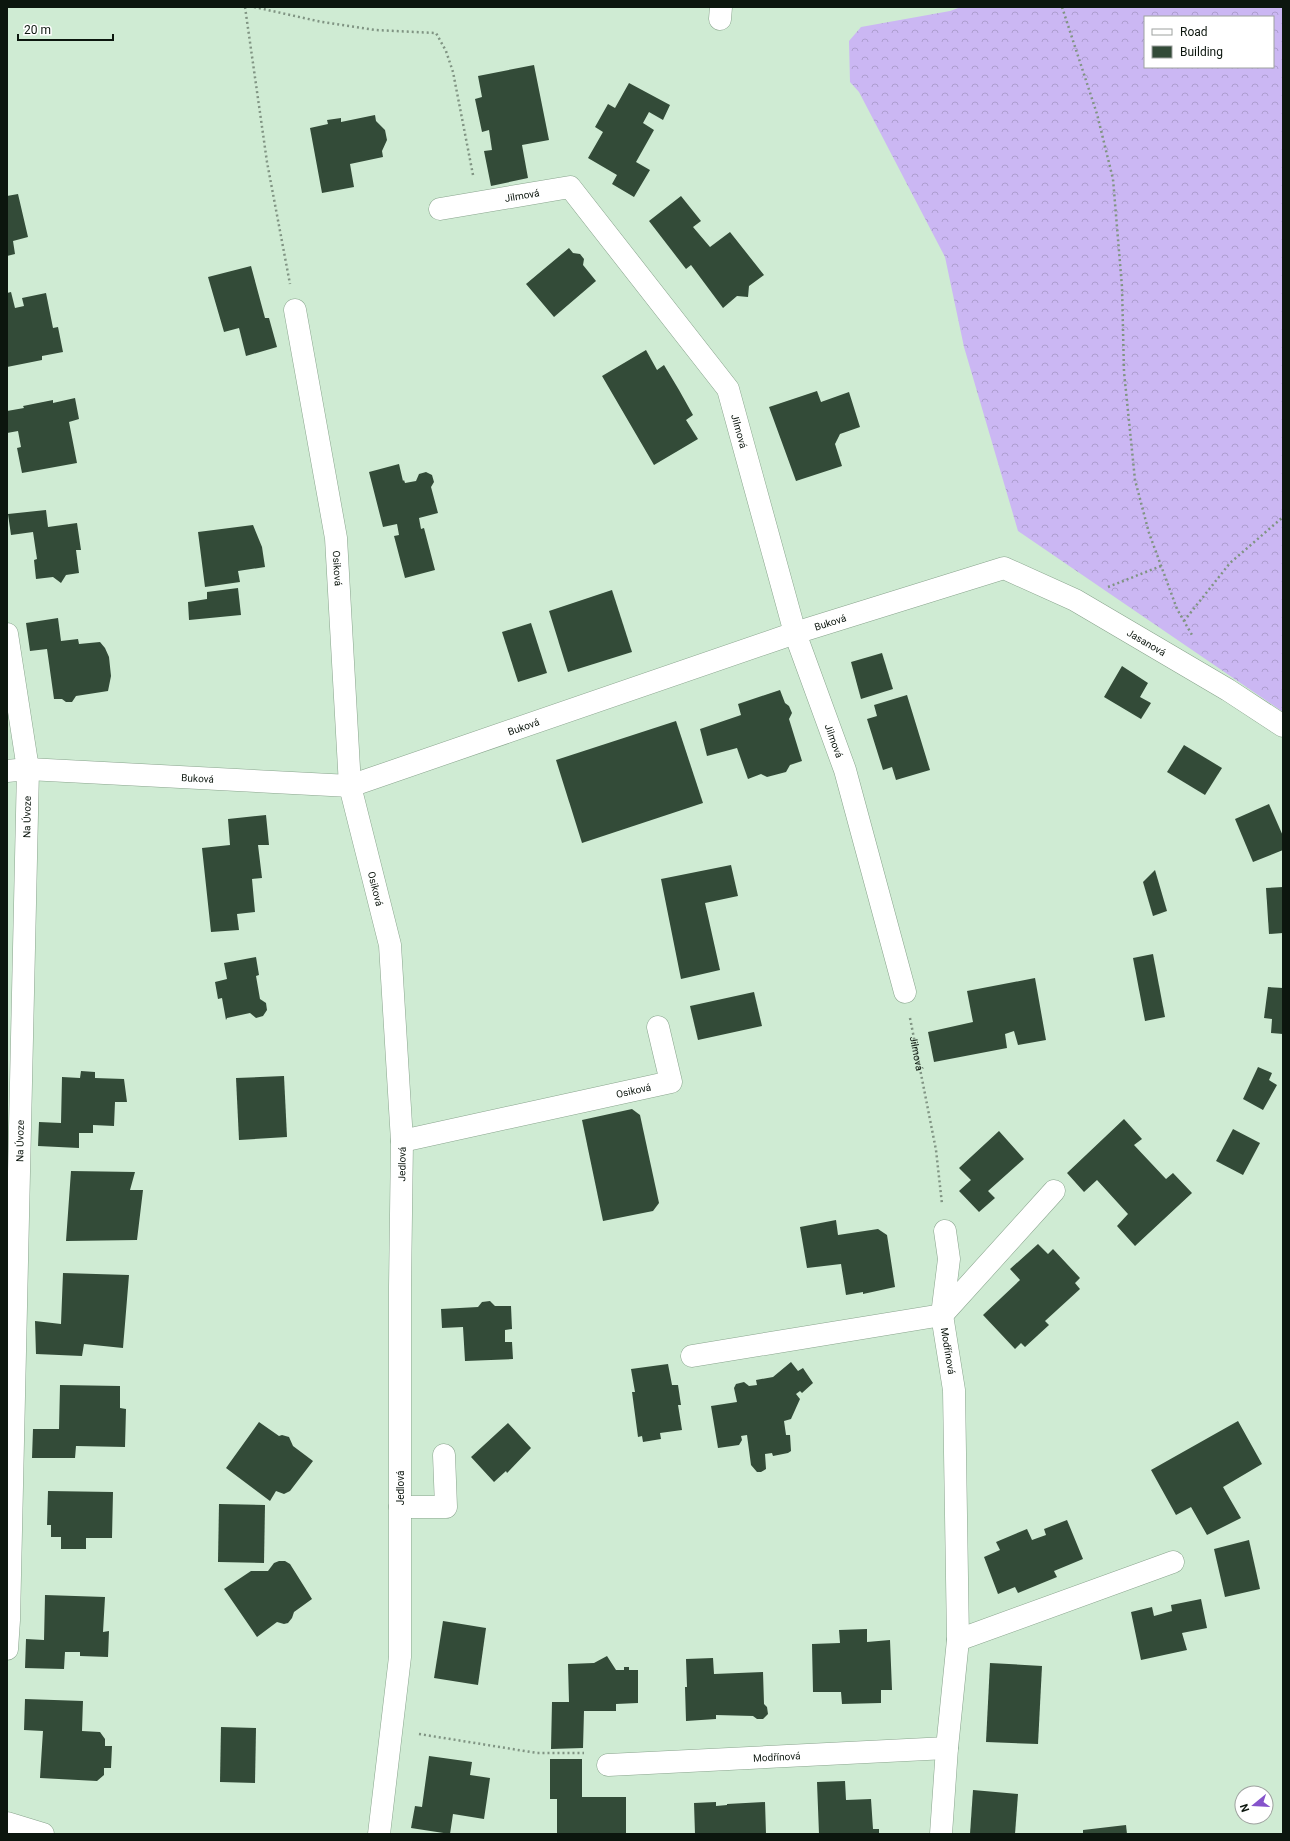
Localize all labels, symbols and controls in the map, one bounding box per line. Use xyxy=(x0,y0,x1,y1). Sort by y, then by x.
scale bar xyxy=(18,16,113,42)
legend xyxy=(1144,16,1274,68)
text: 20 m xyxy=(24,23,51,37)
text: Road xyxy=(1180,25,1208,39)
text: Building xyxy=(1180,45,1223,59)
street label: Jilmová xyxy=(504,187,540,203)
street label: Jilmová xyxy=(730,413,750,450)
street label: Osiková xyxy=(331,550,344,586)
street label: Buková xyxy=(813,612,847,632)
street label: Jasanová xyxy=(1125,627,1168,658)
street label: Buková xyxy=(506,716,541,737)
street label: Jilmová xyxy=(823,722,845,759)
street label: Buková xyxy=(181,772,214,784)
street label: Na Úvoze xyxy=(20,796,33,838)
street label: Osiková xyxy=(366,870,386,907)
street label: Jilmová xyxy=(908,1035,926,1072)
street label: Osiková xyxy=(615,1081,652,1099)
street label: Na Úvoze xyxy=(13,1120,26,1162)
street label: Jedlová xyxy=(396,1147,408,1181)
street label: Modřínová xyxy=(939,1327,957,1375)
street label: Jedlová xyxy=(395,1471,406,1505)
street label: Modřínová xyxy=(753,1750,801,1763)
north arrow xyxy=(1234,1785,1274,1825)
text: N xyxy=(1238,1802,1252,1814)

